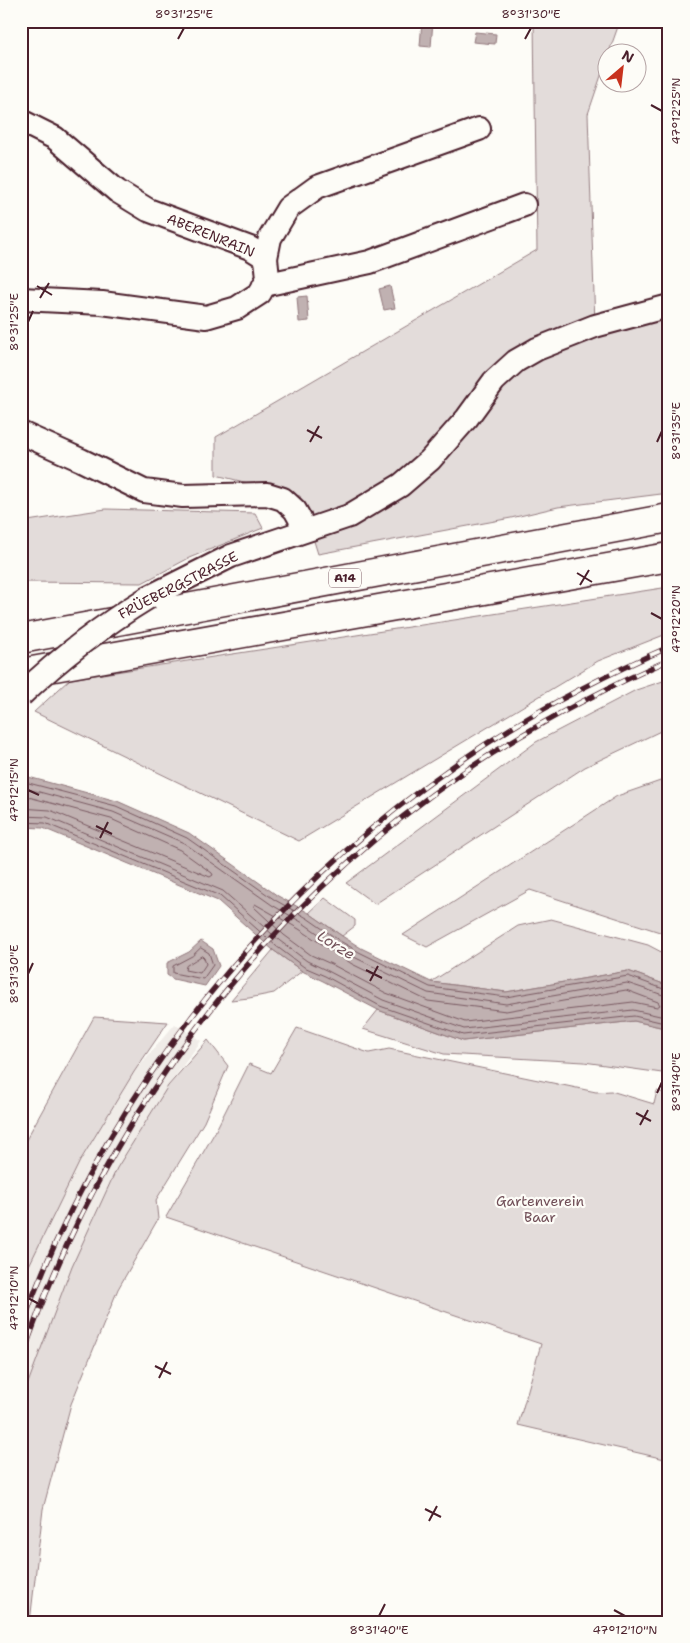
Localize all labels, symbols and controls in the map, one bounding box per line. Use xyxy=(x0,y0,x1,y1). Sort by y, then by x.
text: 8°31'25"E xyxy=(155,6,213,22)
text: 8°31'30"E xyxy=(501,6,561,22)
north arrow xyxy=(598,42,648,92)
text: N xyxy=(619,46,637,67)
text: 47°12'25"N xyxy=(668,78,684,144)
street label: ABERENRAIN xyxy=(164,209,258,261)
text: 8°31'25"E xyxy=(6,293,22,351)
text: 8°31'35"E xyxy=(668,402,684,460)
street label: FRÜEBERGSTRASSE xyxy=(115,547,241,623)
road number: A14 xyxy=(329,568,361,588)
text: 47°12'20"N xyxy=(668,585,684,653)
text: 47°12'15"N xyxy=(6,758,22,822)
water label: Lorze xyxy=(313,926,359,964)
text: 8°31'30"E xyxy=(6,944,22,1004)
text: 8°31'40"E xyxy=(668,1052,684,1112)
park label: Gartenverein Baar xyxy=(496,1192,584,1226)
text: 47°12'10"N xyxy=(6,1265,22,1331)
text: 8°31'40"E xyxy=(349,1622,409,1638)
text: 47°12'10"N xyxy=(592,1622,658,1638)

